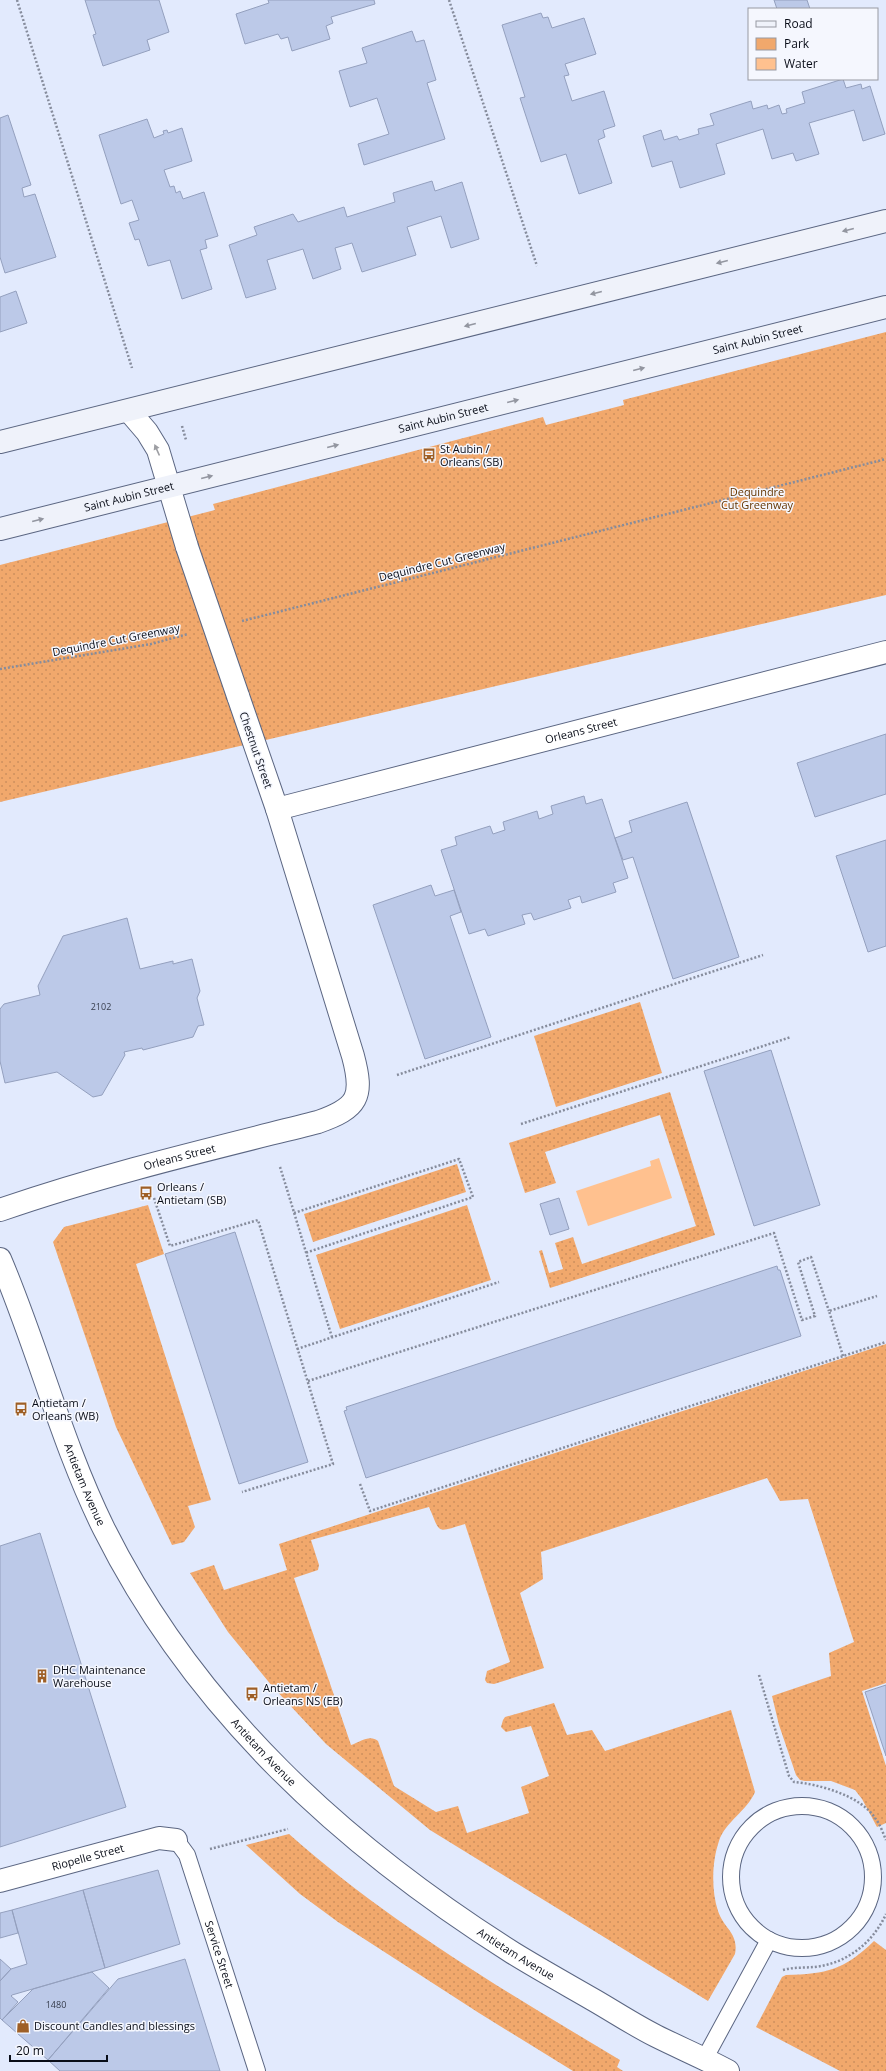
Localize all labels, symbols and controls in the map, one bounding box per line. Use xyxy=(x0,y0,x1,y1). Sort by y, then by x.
legend xyxy=(748,8,878,80)
text: Road xyxy=(784,15,813,32)
text: Park xyxy=(784,35,810,52)
text: Water xyxy=(784,55,818,72)
one-way arrow xyxy=(842,227,854,233)
one-way arrow xyxy=(716,259,728,265)
one-way arrow xyxy=(590,291,602,297)
street label: Saint Aubin Street xyxy=(711,320,804,357)
one-way arrow xyxy=(464,322,476,328)
one-way arrow xyxy=(633,365,646,371)
one-way arrow xyxy=(507,397,520,403)
street label: Saint Aubin Street xyxy=(397,399,490,436)
place label: St Aubin / Orleans (SB) xyxy=(440,441,503,469)
one-way arrow xyxy=(327,442,339,448)
one-way arrow xyxy=(154,444,160,455)
bus stop icon: St Aubin / Orleans (SB) xyxy=(421,447,437,463)
one-way arrow xyxy=(201,474,213,480)
street label: Saint Aubin Street xyxy=(82,478,175,515)
park label: Dequindre Cut Greenway xyxy=(721,484,794,512)
one-way arrow xyxy=(32,516,44,522)
street label: Dequindre Cut Greenway xyxy=(377,538,507,584)
street label: Dequindre Cut Greenway xyxy=(51,620,181,659)
street label: Chestnut Street xyxy=(236,710,277,790)
street label: Orleans Street xyxy=(543,714,619,747)
house number: 2102 xyxy=(91,1000,111,1013)
street label: Orleans Street xyxy=(142,1140,217,1173)
place label: Orleans / Antietam (SB) xyxy=(157,1179,226,1207)
bus stop icon: Orleans / Antietam (SB) xyxy=(138,1185,154,1201)
place label: Antietam / Orleans (WB) xyxy=(32,1395,99,1423)
bus stop icon: Antietam / Orleans (WB) xyxy=(13,1401,29,1417)
street label: Antietam Avenue xyxy=(61,1441,109,1528)
place label: DHC Maintenance Warehouse xyxy=(53,1662,146,1690)
building icon: DHC Maintenance Warehouse xyxy=(34,1668,50,1684)
place label: Antietam / Orleans NS (EB) xyxy=(263,1680,343,1708)
bus stop icon: Antietam / Orleans NS (EB) xyxy=(244,1686,260,1702)
street label: Antietam Avenue xyxy=(228,1715,300,1789)
street label: Riopelle Street xyxy=(50,1840,126,1874)
street label: Service Street xyxy=(202,1919,238,1990)
street label: Antietam Avenue xyxy=(475,1924,557,1983)
house number: 1480 xyxy=(46,1998,66,2011)
shop icon: Discount Candles and blessings xyxy=(15,2018,31,2034)
place label: Discount Candles and blessings xyxy=(34,2018,195,2033)
scale bar xyxy=(10,2037,107,2063)
text: 20 m xyxy=(16,2042,44,2059)

